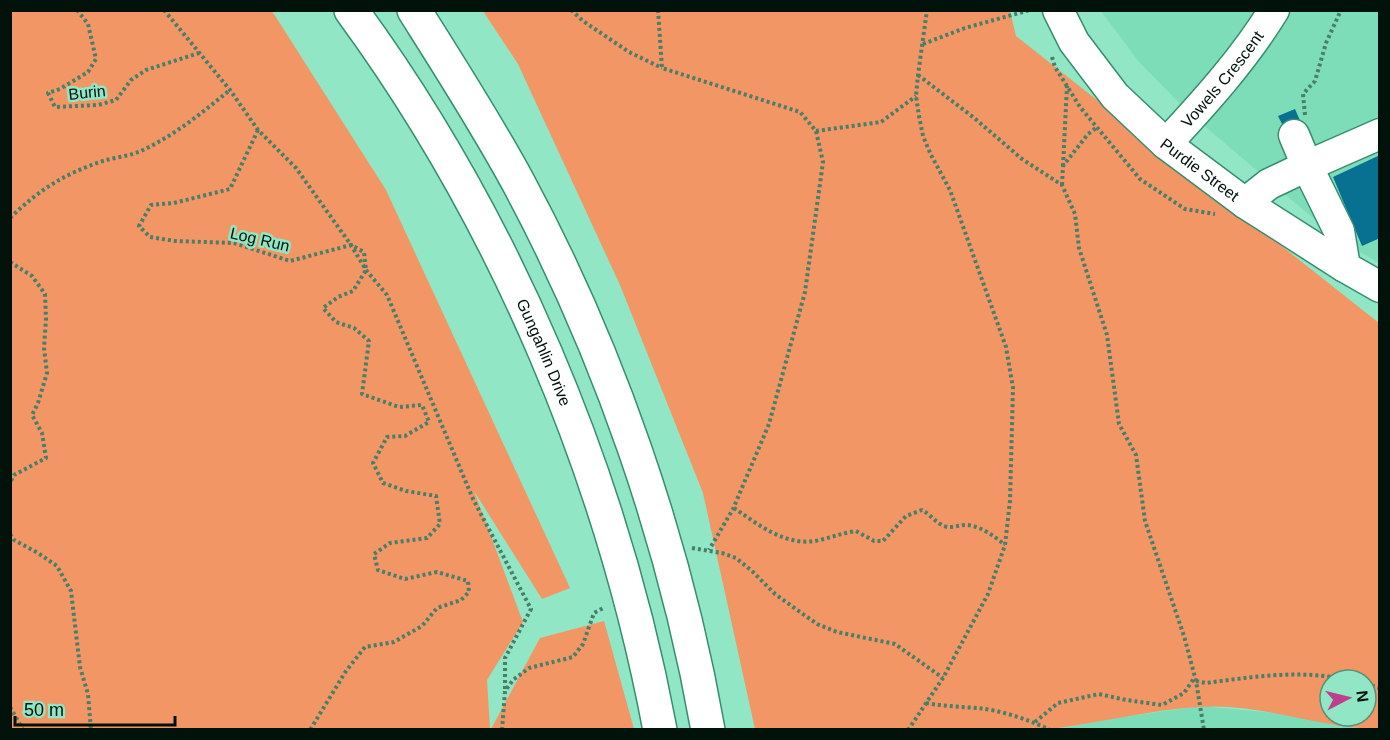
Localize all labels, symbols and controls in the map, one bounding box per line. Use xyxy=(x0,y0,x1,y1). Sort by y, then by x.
street label: Vowels Crescent xyxy=(1178,27,1267,131)
street label: Burin xyxy=(68,82,107,103)
street label: Purdie Street xyxy=(1157,135,1243,205)
street label: Log Run xyxy=(229,224,291,255)
street label: Gungahlin Drive xyxy=(513,296,574,409)
north arrow xyxy=(1318,668,1378,728)
scale bar xyxy=(15,689,176,727)
text: N xyxy=(1353,689,1372,703)
text: 50 m xyxy=(24,700,64,720)

